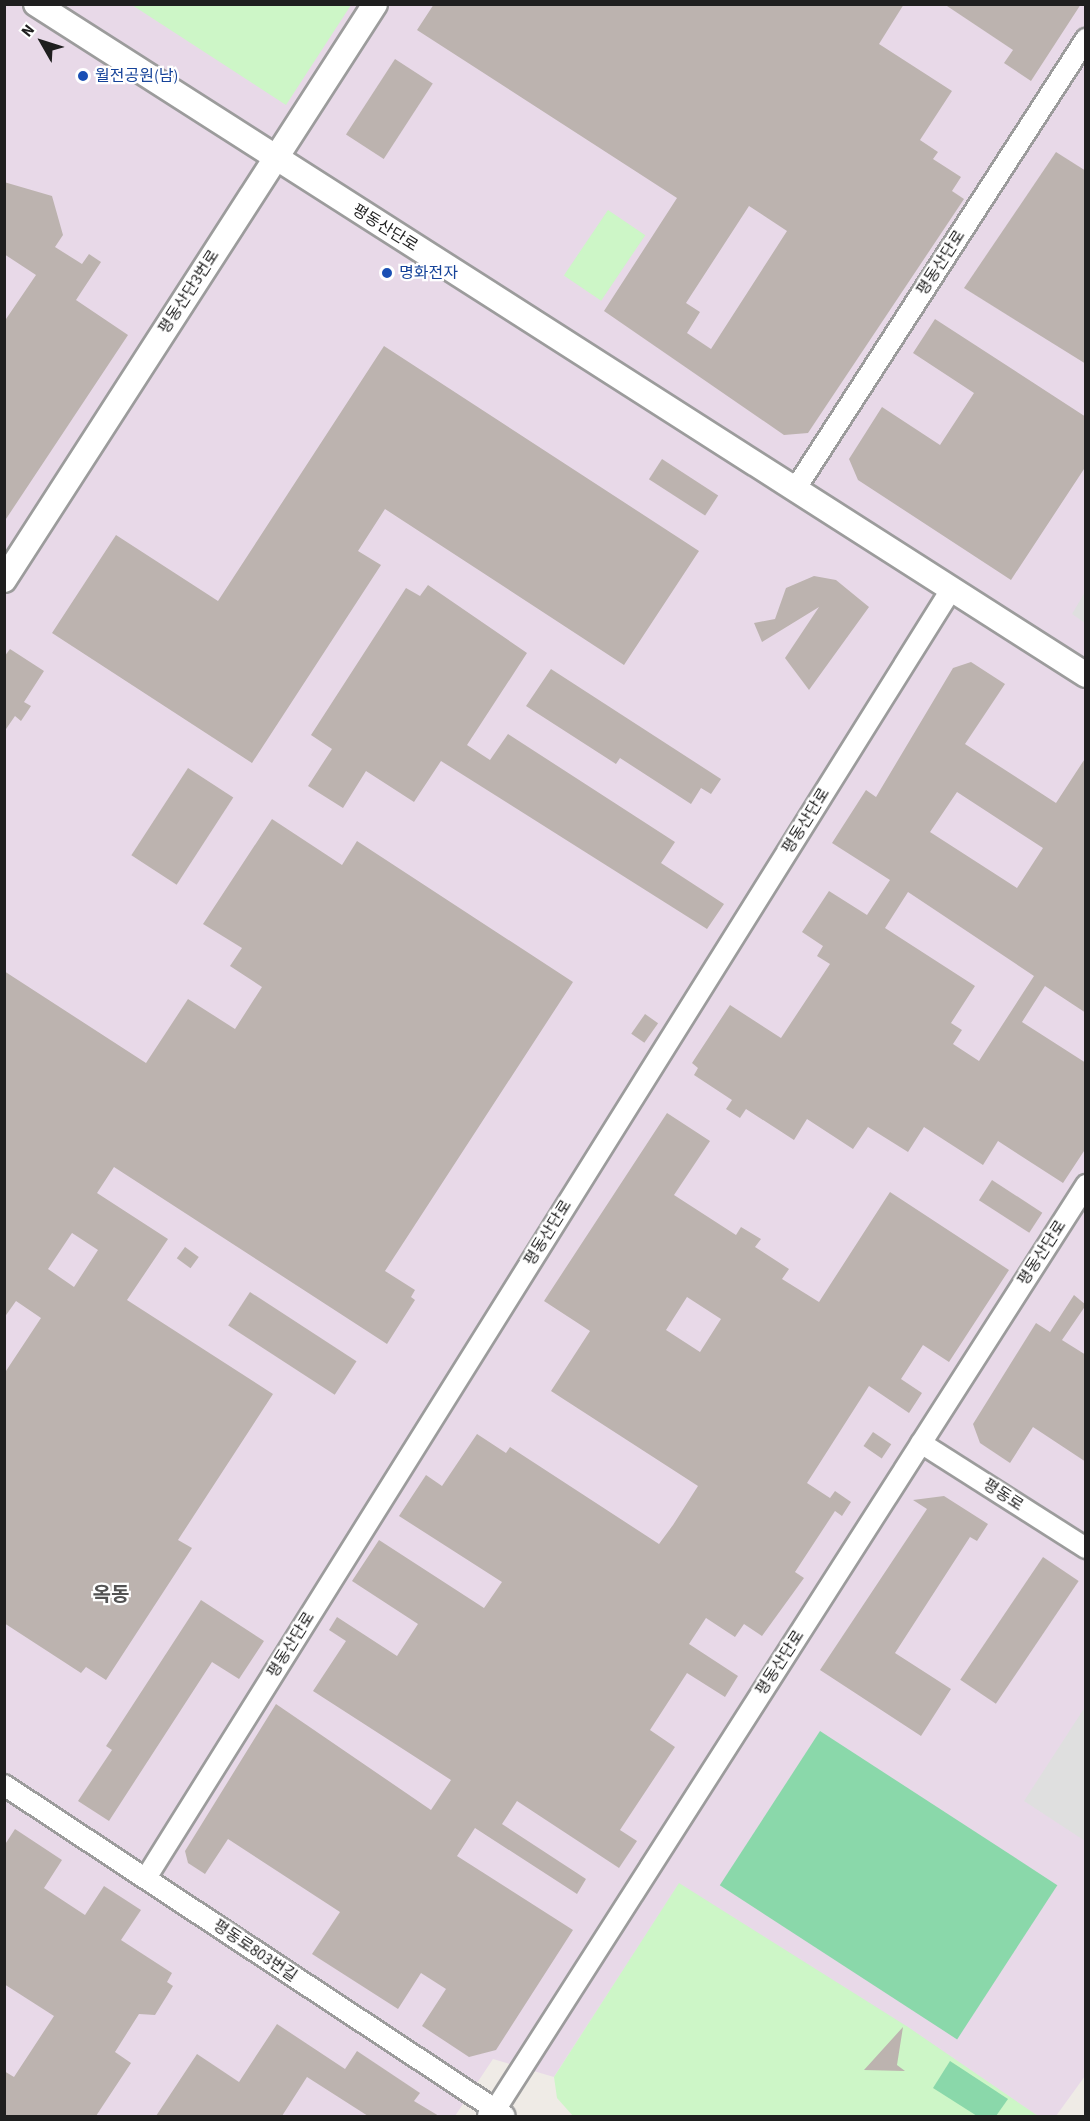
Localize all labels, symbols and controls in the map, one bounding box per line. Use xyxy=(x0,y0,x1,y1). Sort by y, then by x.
north arrow xyxy=(12,12,72,72)
text: N xyxy=(16,20,40,42)
place label: 월전공원(남) xyxy=(95,66,178,86)
marker: 월전공원(남) xyxy=(76,69,90,83)
street label: 평동산단로 xyxy=(349,200,421,256)
street label: 평동산단로 xyxy=(913,227,969,299)
street label: 평동산단3번로 xyxy=(155,246,223,338)
place label: 명화전자 xyxy=(399,263,458,283)
marker: 명화전자 xyxy=(380,266,394,280)
street label: 평동산단로 xyxy=(778,785,834,857)
street label: 평동산단로 xyxy=(520,1197,576,1269)
street label: 평동산단로 xyxy=(1014,1217,1070,1289)
street label: 평동로 xyxy=(979,1475,1027,1515)
district label: 옥동 xyxy=(93,1583,129,1607)
street label: 평동산단로 xyxy=(263,1609,319,1681)
street label: 평동산단로 xyxy=(752,1627,808,1699)
street label: 평동로803번길 xyxy=(209,1916,301,1986)

